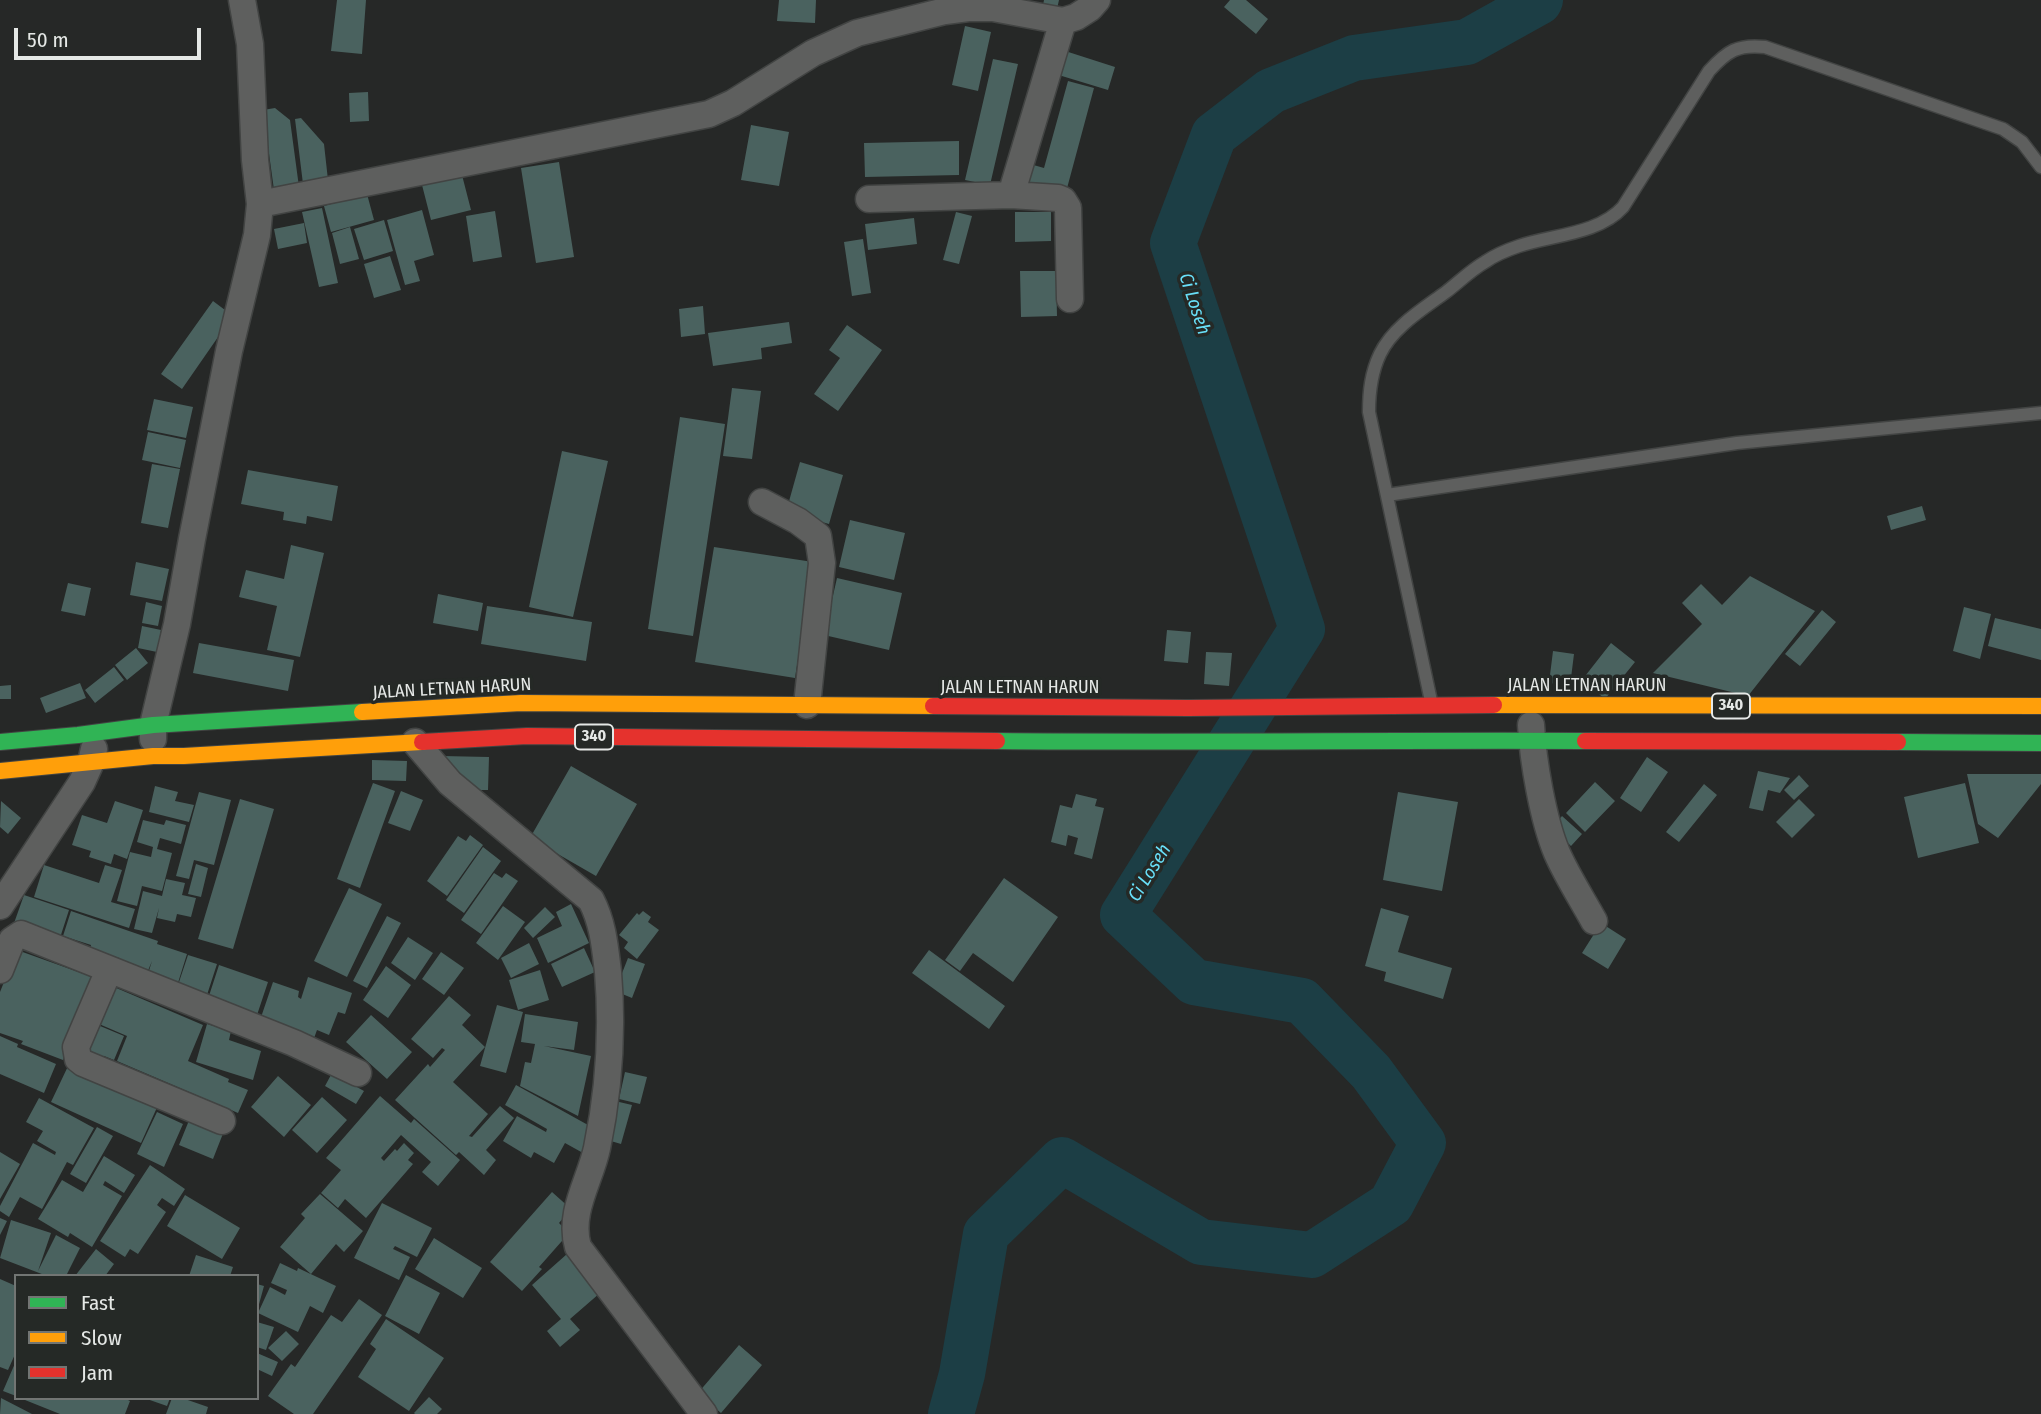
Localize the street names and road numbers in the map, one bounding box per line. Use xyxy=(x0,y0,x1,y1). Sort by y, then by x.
street label: JALAN LETNAN HARUN xyxy=(372,674,532,704)
street label: JALAN LETNAN HARUN xyxy=(1508,675,1666,697)
street label: JALAN LETNAN HARUN xyxy=(941,677,1099,699)
road number: 340 xyxy=(1712,694,1750,719)
road number: 340 xyxy=(575,724,613,750)

